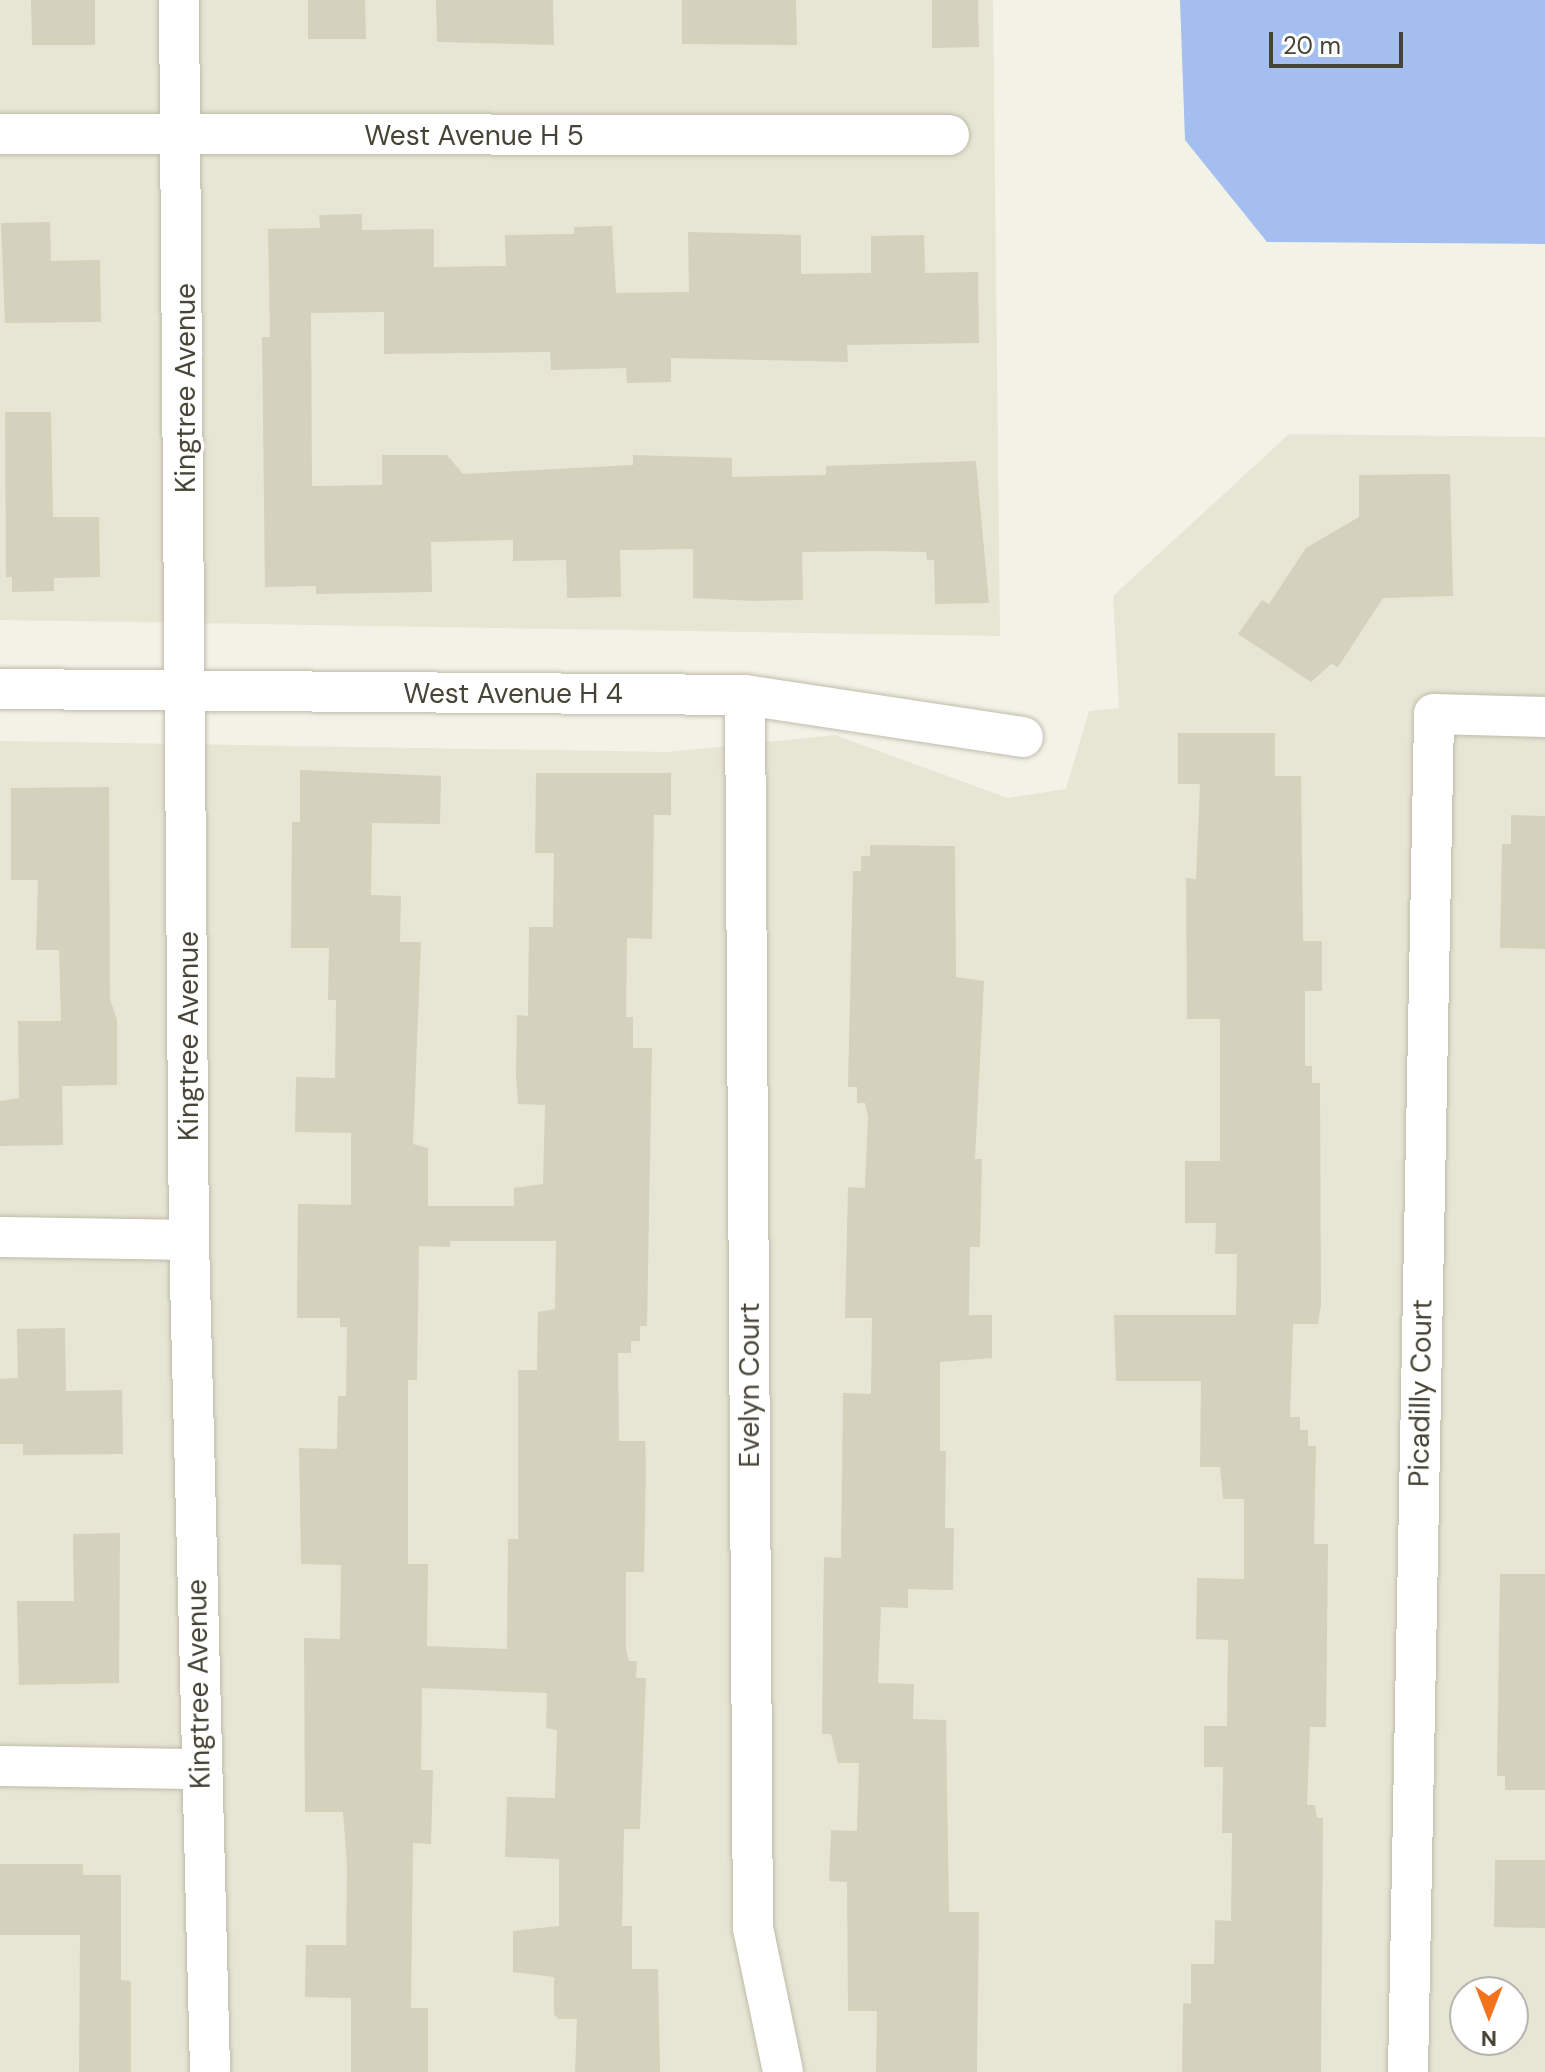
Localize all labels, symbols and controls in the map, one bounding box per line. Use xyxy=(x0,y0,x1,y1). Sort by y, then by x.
scale bar xyxy=(1273,16,1407,66)
text: 20 m xyxy=(1283,30,1341,61)
street label: West Avenue H 5 xyxy=(364,119,584,153)
street label: Kingtree Avenue xyxy=(169,283,203,493)
street label: West Avenue H 4 xyxy=(403,677,623,711)
street label: Kingtree Avenue xyxy=(172,931,206,1141)
street label: Picadilly Court xyxy=(1403,1299,1439,1487)
street label: Evelyn Court xyxy=(733,1302,767,1468)
street label: Kingtree Avenue xyxy=(180,1579,218,1789)
north arrow xyxy=(1449,1976,1529,2056)
text: N xyxy=(1481,2024,1497,2053)

